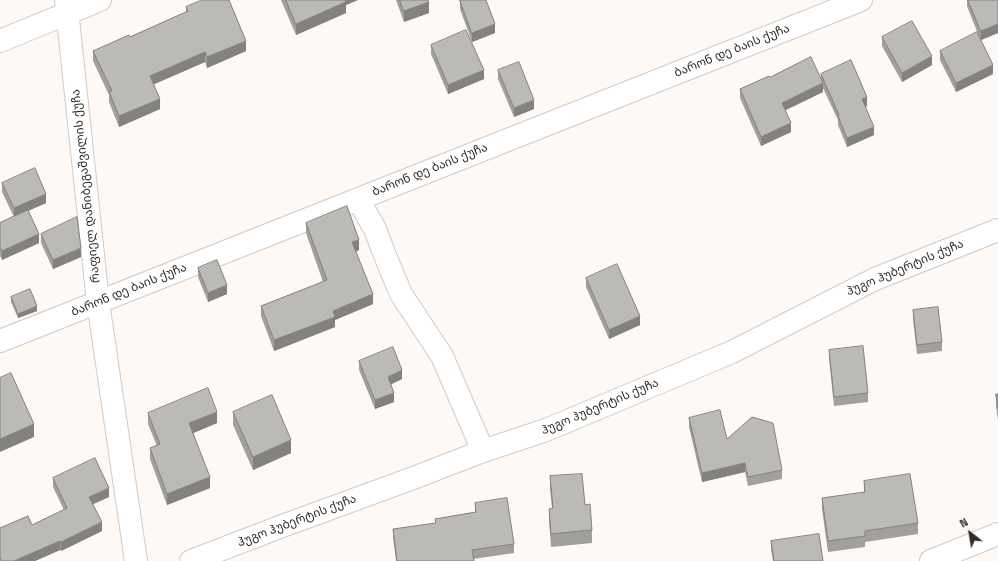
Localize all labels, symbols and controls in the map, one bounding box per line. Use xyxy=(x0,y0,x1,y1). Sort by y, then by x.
street label: ბარონ დე ბაის ქუჩა xyxy=(672,21,792,81)
street label: რაფიელ დანიბეგაშვილის ქუჩა xyxy=(69,88,103,284)
street label: ბარონ დე ბაის ქუჩა xyxy=(370,140,490,200)
street label: ჰუგო ჰუბერტის ქუჩა xyxy=(844,237,966,299)
street label: ბარონ დე ბაის ქუჩა xyxy=(69,260,189,320)
street label: ჰუგო ჰუბერტის ქუჩა xyxy=(539,376,661,438)
street label: ჰუგო ჰუბერტის ქუჩა xyxy=(236,492,358,550)
north arrow xyxy=(950,513,990,553)
text: N xyxy=(957,515,971,531)

